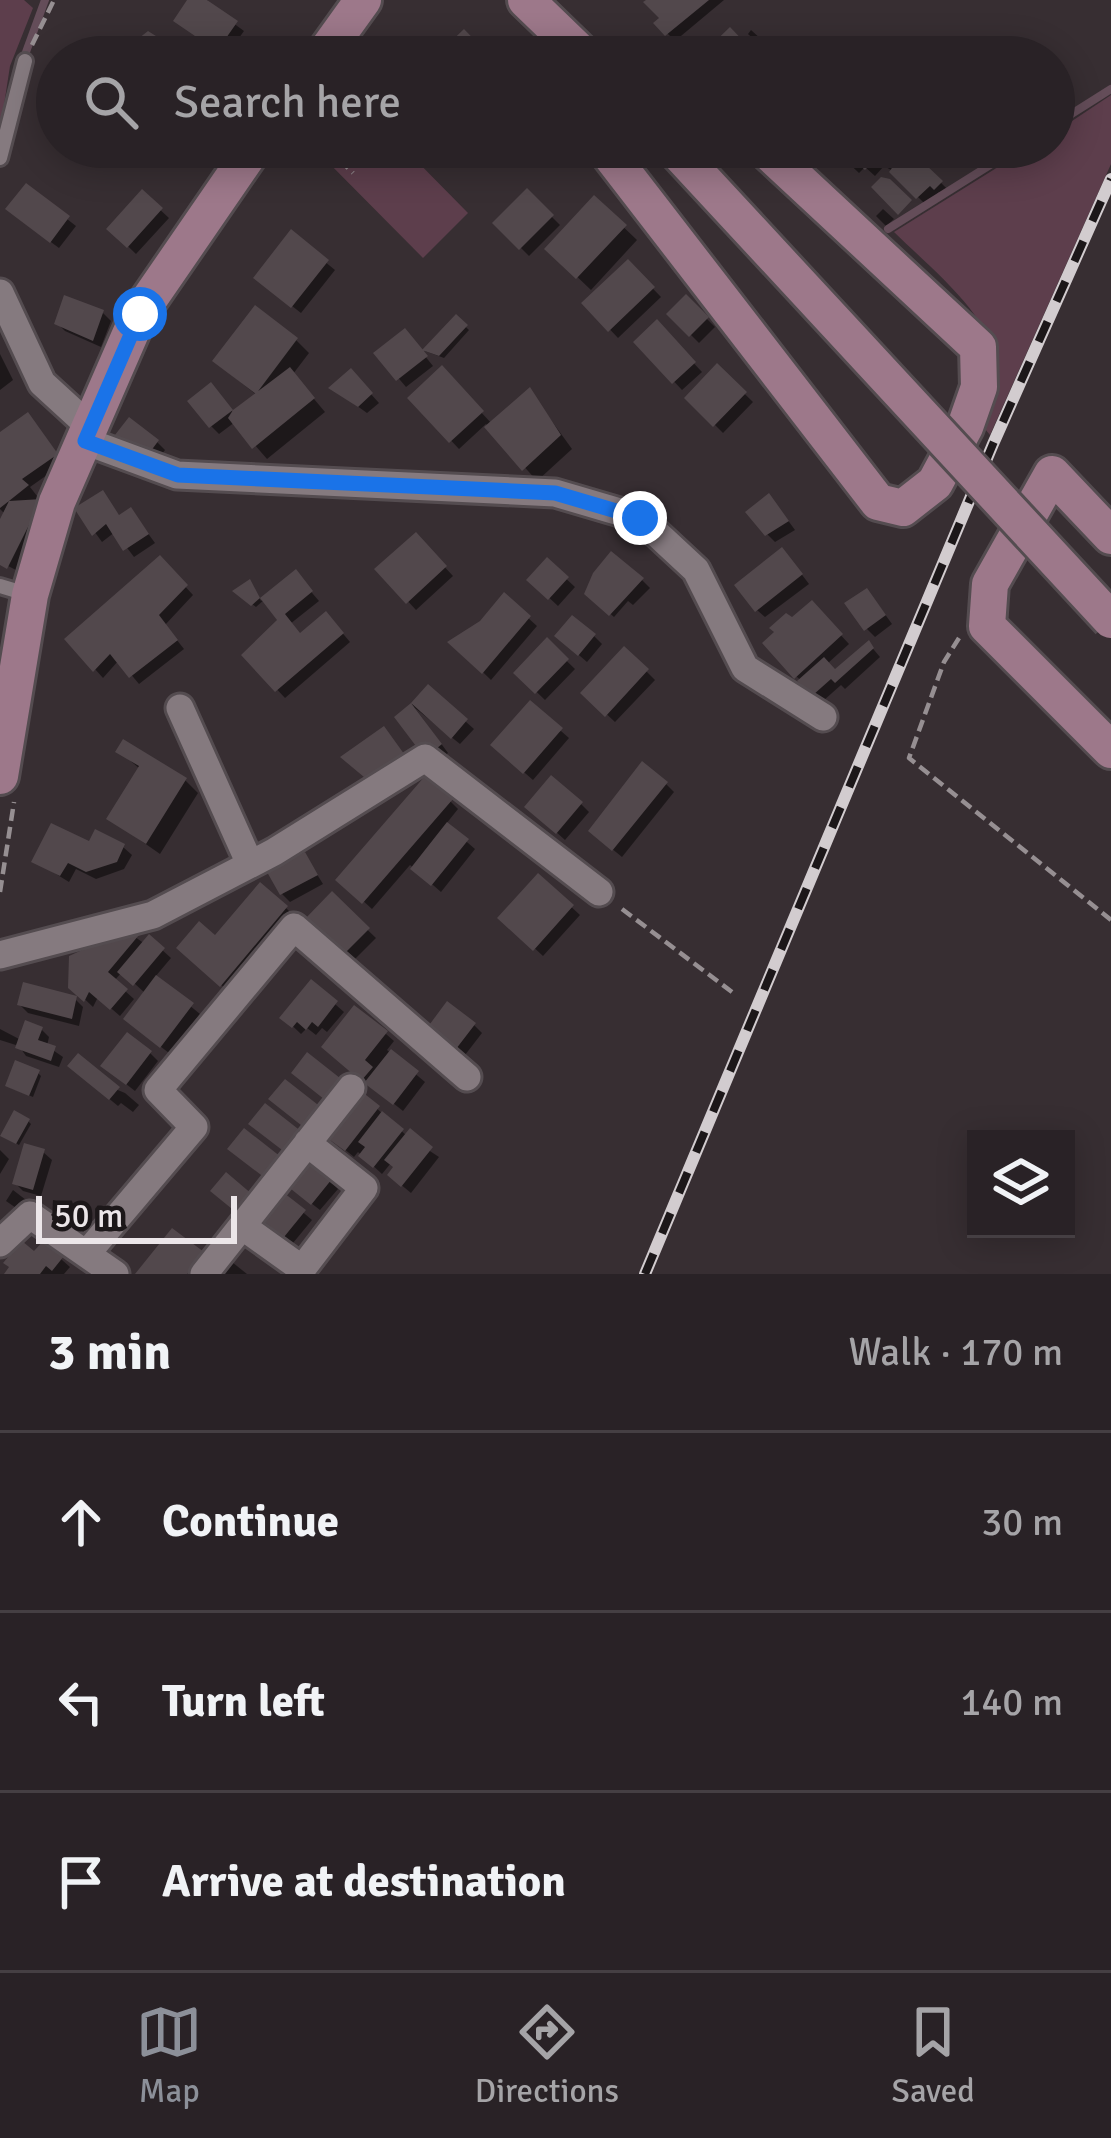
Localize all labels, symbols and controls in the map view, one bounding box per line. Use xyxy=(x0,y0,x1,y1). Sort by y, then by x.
search box xyxy=(36,36,1075,168)
icon: search xyxy=(78,69,144,135)
text: Search here xyxy=(174,75,401,130)
route start xyxy=(113,287,167,341)
route end xyxy=(613,491,667,545)
map controls xyxy=(967,1130,1075,1238)
button: layers xyxy=(967,1130,1075,1238)
scale bar xyxy=(36,1190,237,1243)
text: 50 m xyxy=(54,1196,123,1237)
text: 3 min xyxy=(48,1321,171,1384)
text: Walk · 170 m xyxy=(849,1328,1063,1376)
icon: ahead xyxy=(48,1489,114,1555)
text: Continue xyxy=(162,1494,339,1549)
text: 30 m xyxy=(981,1498,1063,1546)
icon: left xyxy=(48,1669,114,1735)
text: Turn left xyxy=(162,1674,325,1729)
text: 140 m xyxy=(960,1678,1063,1726)
icon: arrive xyxy=(48,1849,114,1915)
text: Arrive at destination xyxy=(162,1854,566,1909)
tab: Map xyxy=(136,1999,202,2112)
tab: Directions xyxy=(475,1999,619,2112)
tab: Saved xyxy=(892,1999,975,2112)

